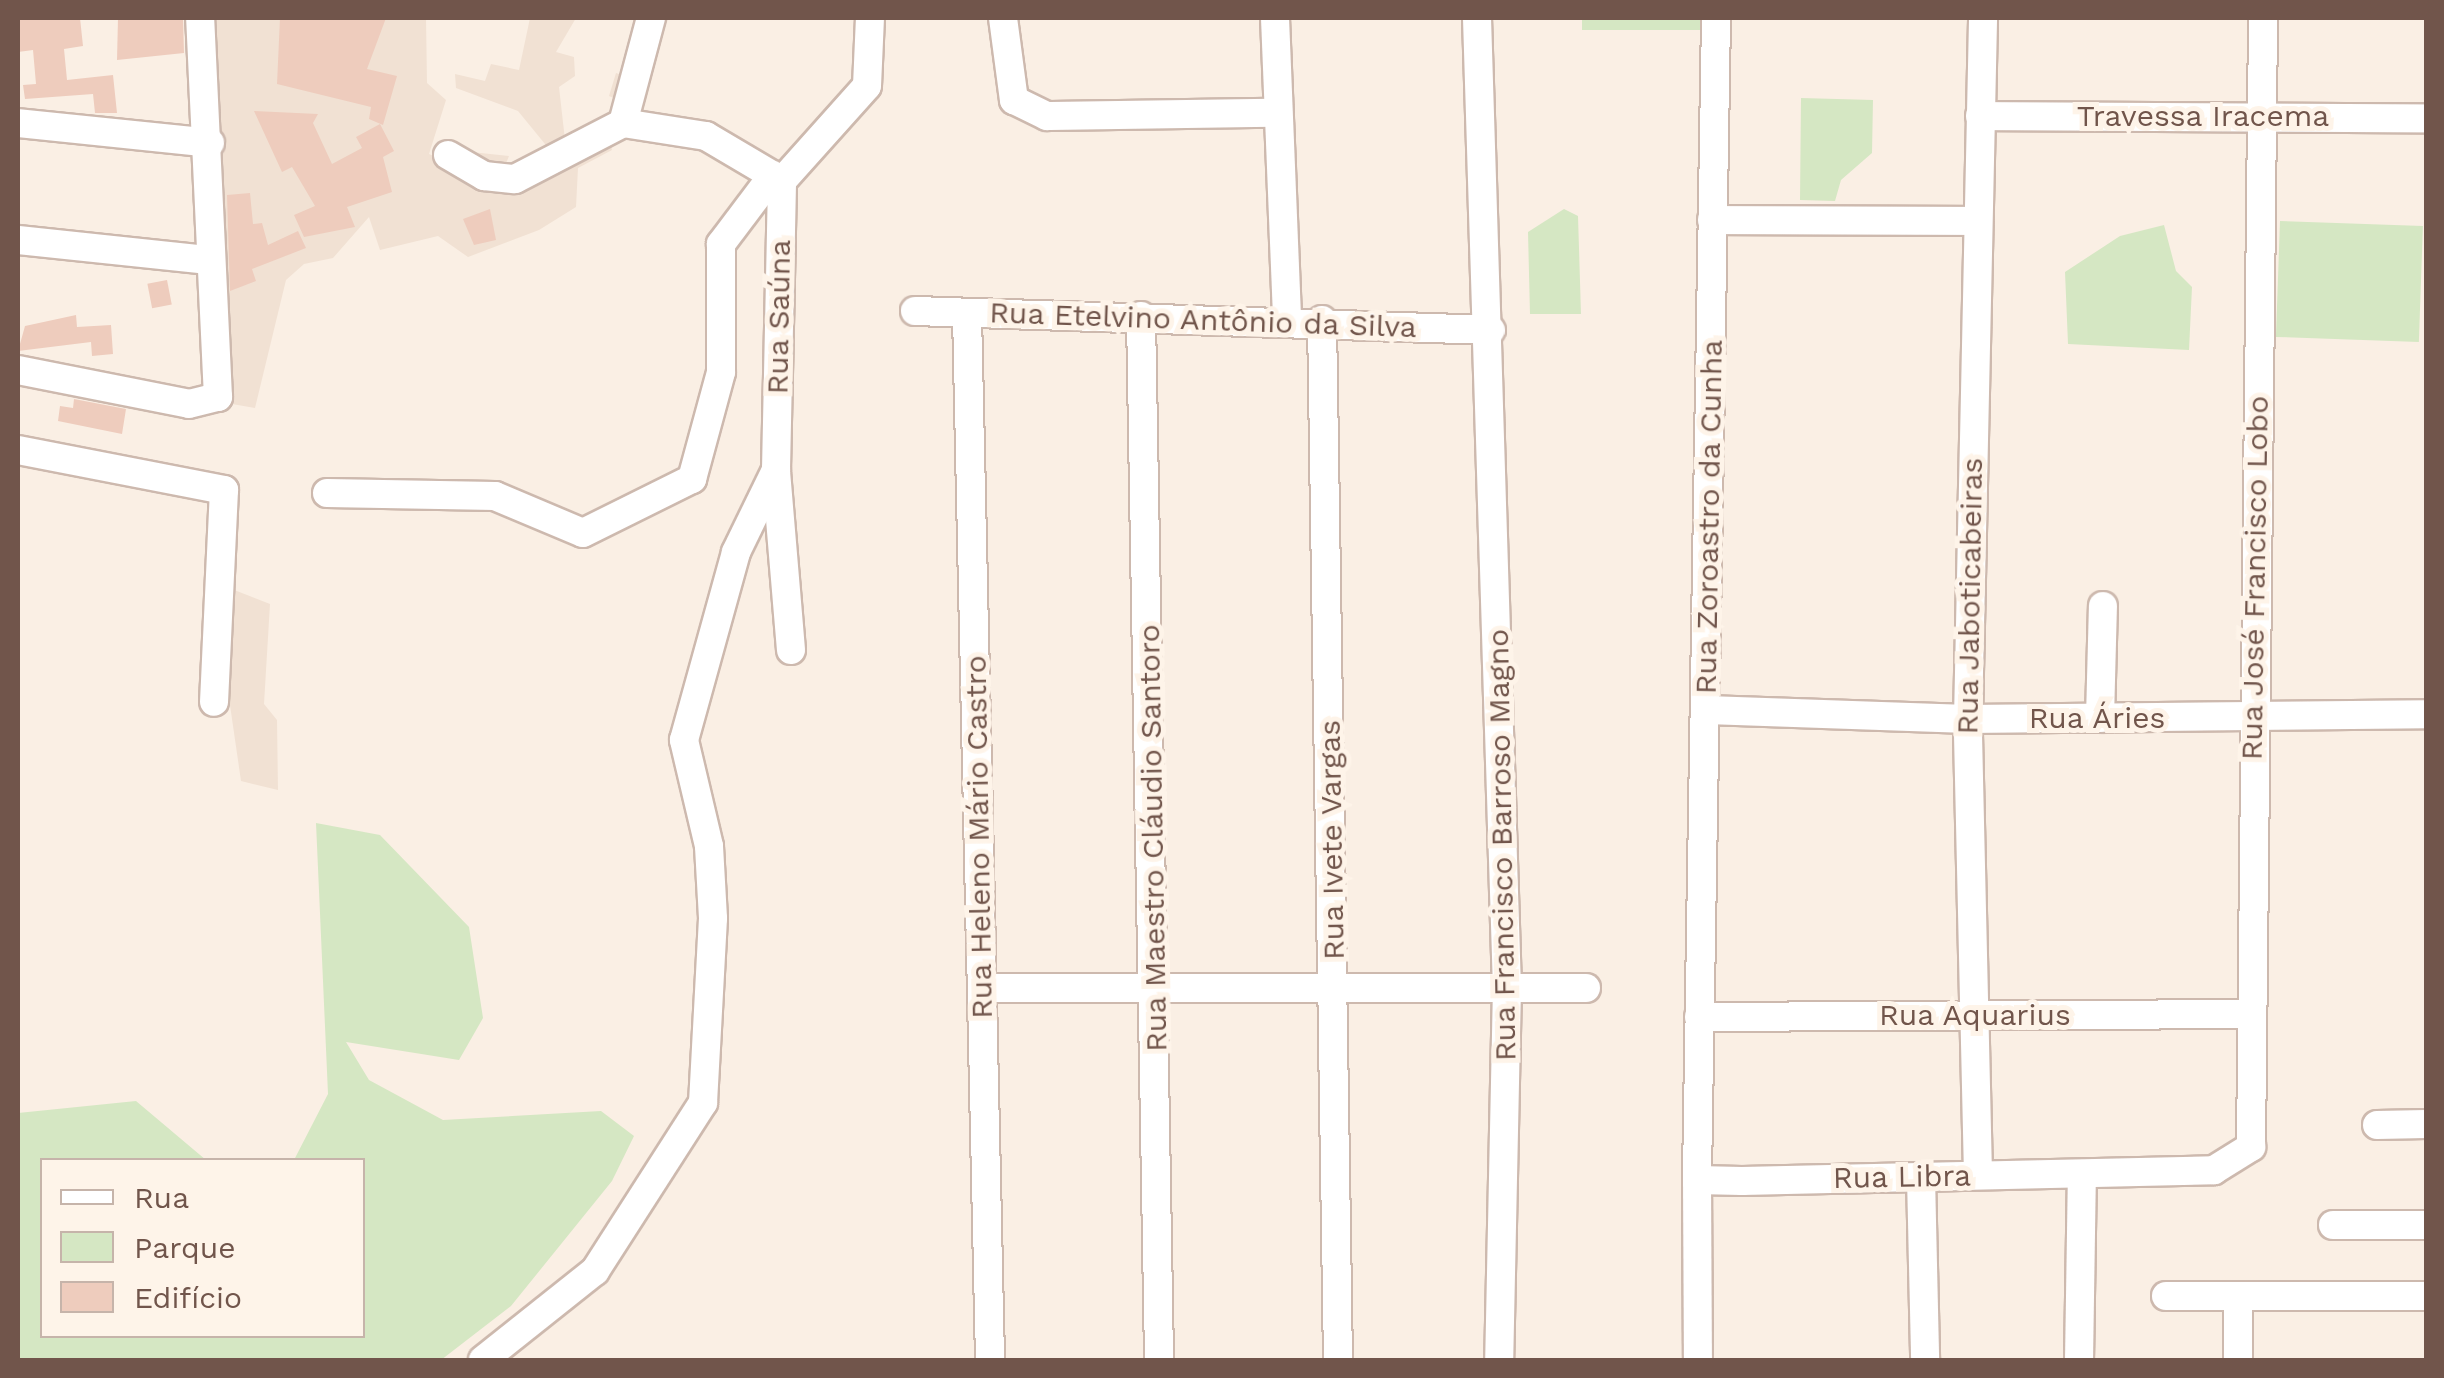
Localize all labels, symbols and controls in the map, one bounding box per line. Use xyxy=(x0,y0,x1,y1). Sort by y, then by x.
street label: Travessa Iracema xyxy=(2076,98,2330,134)
street label: Rua Saúna xyxy=(760,239,798,395)
street label: Rua Etelvino Antônio da Silva xyxy=(987,295,1419,345)
street label: Rua Zoroastro da Cunha xyxy=(1688,339,1730,695)
street label: Rua José Francisco Lobo xyxy=(2234,395,2276,761)
street label: Rua Jaboticabeiras xyxy=(1950,457,1990,735)
street label: Rua Maestro Cláudio Santoro xyxy=(1131,624,1175,1052)
street label: Rua Francisco Barroso Magno xyxy=(1480,628,1524,1062)
street label: Rua Heleno Mário Castro xyxy=(958,655,1000,1019)
street label: Rua Áries xyxy=(2028,700,2166,736)
street label: Rua Ivete Vargas xyxy=(1312,719,1352,961)
street label: Rua Aquarius xyxy=(1878,997,2072,1033)
legend xyxy=(40,1158,365,1338)
street label: Rua Libra xyxy=(1832,1158,1972,1196)
text: Rua xyxy=(134,1180,189,1215)
text: Parque xyxy=(134,1230,236,1265)
text: Edifício xyxy=(134,1280,242,1315)

